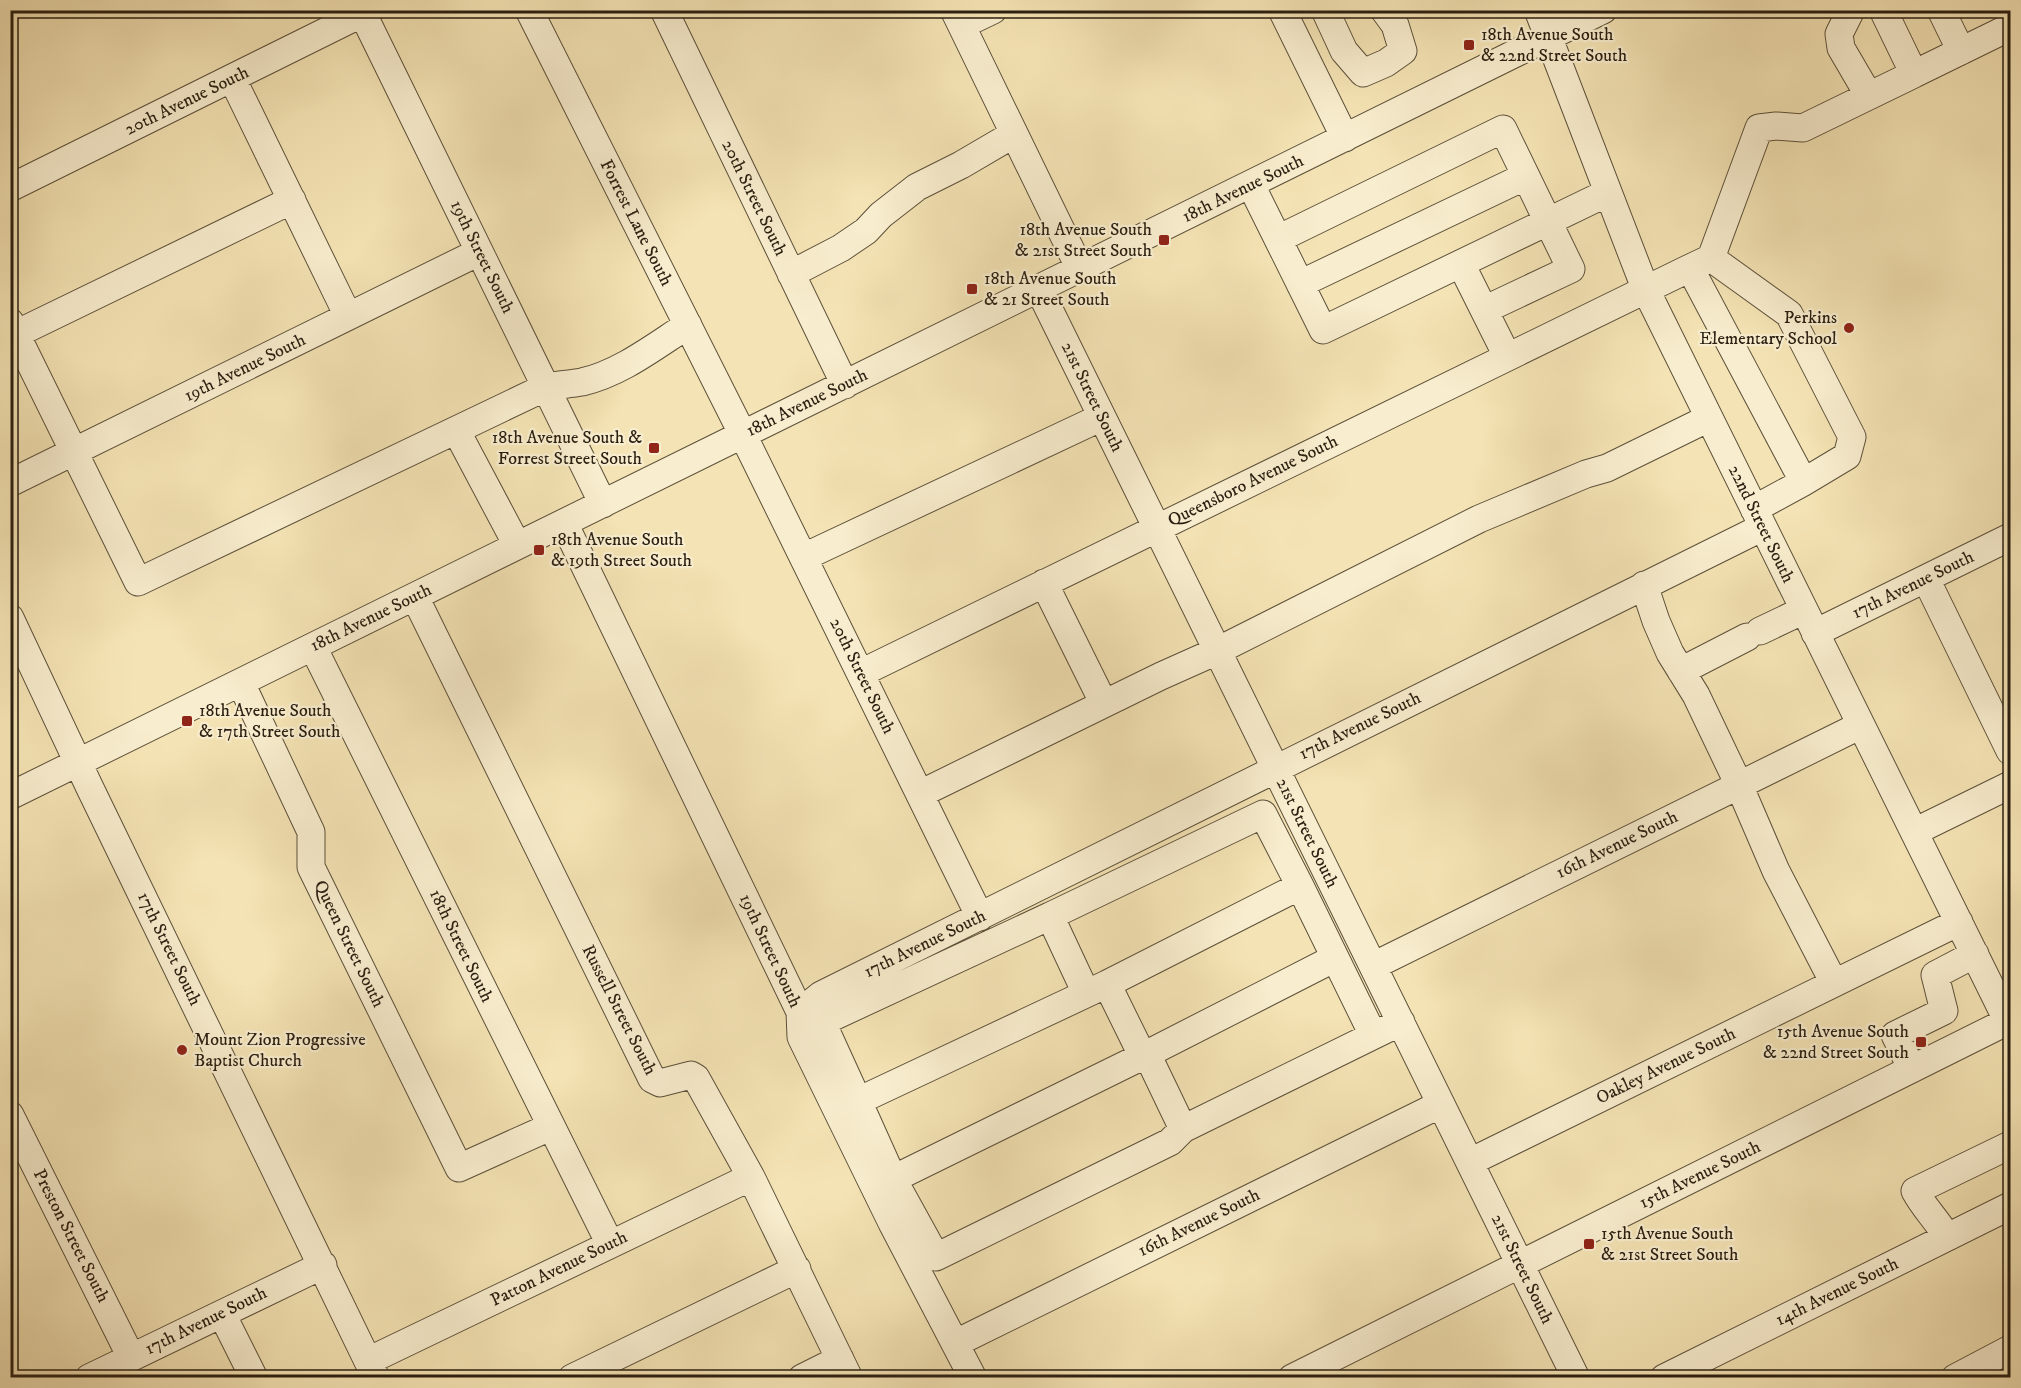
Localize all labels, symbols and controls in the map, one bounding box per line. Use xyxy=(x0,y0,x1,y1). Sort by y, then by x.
place label: 18th Avenue South & 22nd Street South xyxy=(1481,24,1628,67)
marker: 18th Avenue South & 22nd Street South xyxy=(1462,38,1476,52)
street label: 20th Avenue South xyxy=(121,61,253,141)
street label: 20th Street South xyxy=(716,136,792,260)
street label: 18th Avenue South xyxy=(1179,150,1308,228)
street label: Forrest Lane South xyxy=(595,156,678,290)
street label: 19th Street South xyxy=(445,197,519,318)
place label: 18th Avenue South & 21st Street South xyxy=(1015,219,1153,262)
marker: 18th Avenue South & 21st Street South xyxy=(1157,233,1171,247)
place label: 18th Avenue South & 21 Street South xyxy=(984,268,1117,311)
marker: 18th Avenue South & 21 Street South xyxy=(965,282,979,296)
place label: Perkins Elementary School xyxy=(1699,307,1838,350)
marker: Perkins Elementary School xyxy=(1842,321,1856,335)
street label: 19th Avenue South xyxy=(181,329,310,407)
street label: 21st Street South xyxy=(1056,338,1128,456)
street label: 18th Avenue South xyxy=(743,364,872,442)
place label: 18th Avenue South & Forrest Street South xyxy=(492,427,643,470)
street label: Queensboro Avenue South xyxy=(1164,430,1342,532)
marker: 18th Avenue South & Forrest Street South xyxy=(647,441,661,455)
street label: 22nd Street South xyxy=(1723,461,1799,587)
place label: 18th Avenue South & 19th Street South xyxy=(551,529,692,572)
marker: 18th Avenue South & 19th Street South xyxy=(532,543,546,557)
street label: 17th Avenue South xyxy=(1848,546,1978,624)
street label: 18th Avenue South xyxy=(307,579,436,657)
street label: 20th Street South xyxy=(824,614,900,738)
street label: 17th Avenue South xyxy=(1295,687,1425,765)
place label: 18th Avenue South & 17th Street South xyxy=(199,700,341,743)
marker: 18th Avenue South & 17th Street South xyxy=(180,714,194,728)
street label: 21st Street South xyxy=(1271,774,1343,892)
street label: 16th Avenue South xyxy=(1552,806,1682,884)
street label: Queen Street South xyxy=(309,877,390,1012)
street label: 18th Street South xyxy=(424,886,498,1007)
street label: 17th Street South xyxy=(132,889,206,1010)
street label: 19th Street South xyxy=(734,891,806,1012)
street label: 17th Avenue South xyxy=(860,905,990,983)
street label: Russell Street South xyxy=(577,941,662,1079)
place label: 15th Avenue South & 22nd Street South xyxy=(1763,1021,1910,1064)
street label: Oakley Avenue South xyxy=(1593,1022,1740,1109)
place label: Mount Zion Progressive Baptist Church xyxy=(194,1029,366,1072)
marker: 15th Avenue South & 22nd Street South xyxy=(1914,1035,1928,1049)
marker: Mount Zion Progressive Baptist Church xyxy=(175,1043,189,1057)
street label: 15th Avenue South xyxy=(1636,1136,1765,1214)
street label: Preston Street South xyxy=(28,1166,114,1307)
street label: 16th Avenue South xyxy=(1134,1184,1264,1262)
street label: 21st Street South xyxy=(1486,1210,1558,1328)
place label: 15th Avenue South & 21st Street South xyxy=(1601,1223,1739,1266)
street label: Patton Avenue South xyxy=(487,1226,632,1312)
marker: 15th Avenue South & 21st Street South xyxy=(1582,1237,1596,1251)
street label: 14th Avenue South xyxy=(1772,1253,1902,1331)
street label: 17th Avenue South xyxy=(141,1282,271,1360)

